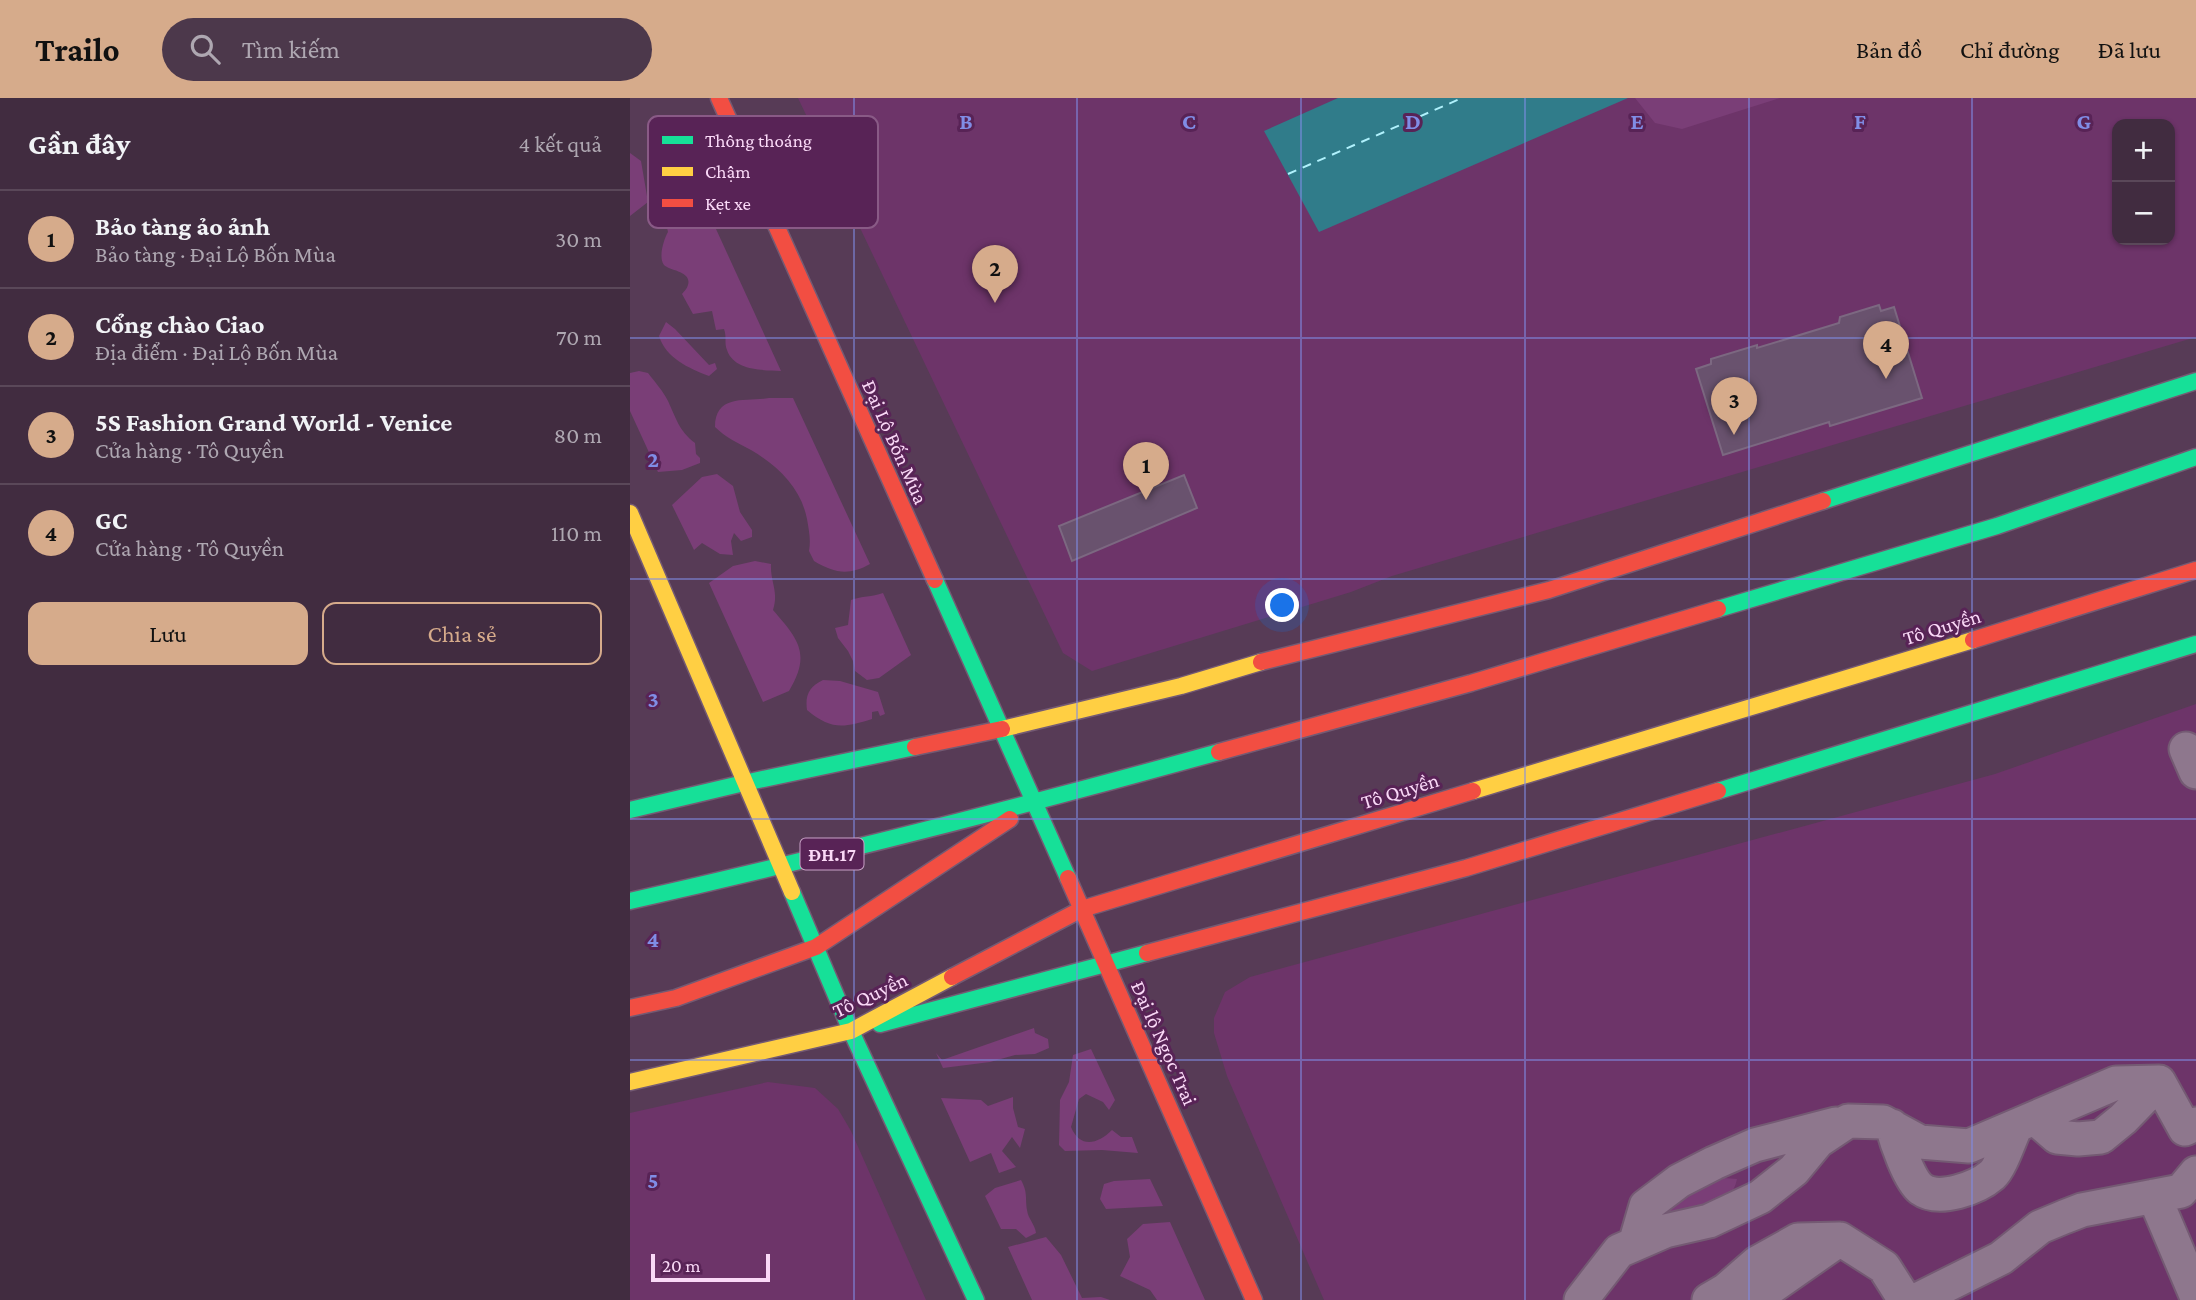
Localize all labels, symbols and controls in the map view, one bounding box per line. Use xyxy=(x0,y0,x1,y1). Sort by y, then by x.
search box xyxy=(162,18,652,81)
icon: search xyxy=(186,30,224,68)
text: Trailo xyxy=(35,31,120,68)
text: Tìm kiếm xyxy=(242,35,340,64)
text: Bản đồ xyxy=(1856,36,1922,63)
text: Chỉ đường xyxy=(1960,36,2060,63)
text: Đã lưu xyxy=(2098,36,2161,63)
text: B xyxy=(959,108,973,134)
text: C xyxy=(1182,108,1196,134)
text: D xyxy=(1405,108,1421,134)
text: E xyxy=(1630,108,1644,134)
text: F xyxy=(1854,108,1866,134)
text: G xyxy=(2077,108,2092,134)
legend xyxy=(648,116,878,228)
map controls xyxy=(2112,119,2175,245)
button: + xyxy=(2112,119,2175,182)
text: Gần đây xyxy=(28,127,130,160)
text: Thông thoáng xyxy=(705,130,812,151)
text: 4 kết quả xyxy=(518,131,602,157)
text: Chậm xyxy=(705,161,750,182)
button: − xyxy=(2112,182,2175,245)
text: Kẹt xe xyxy=(705,193,751,214)
text: Bảo tàng ảo ảnh xyxy=(95,212,270,241)
text: 1 xyxy=(47,226,55,252)
text: 30 m xyxy=(555,226,602,252)
text: Bảo tàng · Đại Lộ Bốn Mùa xyxy=(95,241,336,267)
pin: 2 xyxy=(972,245,1018,303)
text: Cổng chào Ciao xyxy=(95,310,264,339)
pin: 4 xyxy=(1863,321,1909,379)
text: 2 xyxy=(45,324,57,350)
text: 70 m xyxy=(556,324,602,350)
text: Địa điểm · Đại Lộ Bốn Mùa xyxy=(95,339,338,365)
street label: Đại Lộ Bốn Mùa xyxy=(857,376,933,508)
pin: 3 xyxy=(1711,377,1757,435)
text: 5S Fashion Grand World - Venice xyxy=(95,408,452,437)
text: 3 xyxy=(45,422,57,448)
text: 80 m xyxy=(554,422,602,448)
text: Cửa hàng · Tô Quyền xyxy=(95,437,284,463)
pin: 1 xyxy=(1123,442,1169,500)
text: 2 xyxy=(647,446,659,472)
text: GC xyxy=(95,506,128,535)
text: 4 xyxy=(45,520,57,546)
text: 110 m xyxy=(551,520,602,546)
text: Cửa hàng · Tô Quyền xyxy=(95,535,284,561)
your location xyxy=(1265,588,1299,622)
button: Lưu xyxy=(28,602,308,665)
button: Chia sẻ xyxy=(322,602,602,665)
street label: Tô Quyền xyxy=(1900,604,1984,650)
text: 3 xyxy=(647,686,659,712)
street label: Tô Quyền xyxy=(1358,768,1442,814)
road number: ĐH.17 xyxy=(800,838,864,870)
text: 4 xyxy=(647,926,659,952)
street label: Tô Quyền xyxy=(829,967,911,1023)
street label: Đại lộ Ngọc Trai xyxy=(1126,977,1202,1109)
text: 5 xyxy=(647,1167,659,1193)
scale bar xyxy=(651,1251,770,1283)
text: 20 m xyxy=(662,1255,701,1276)

